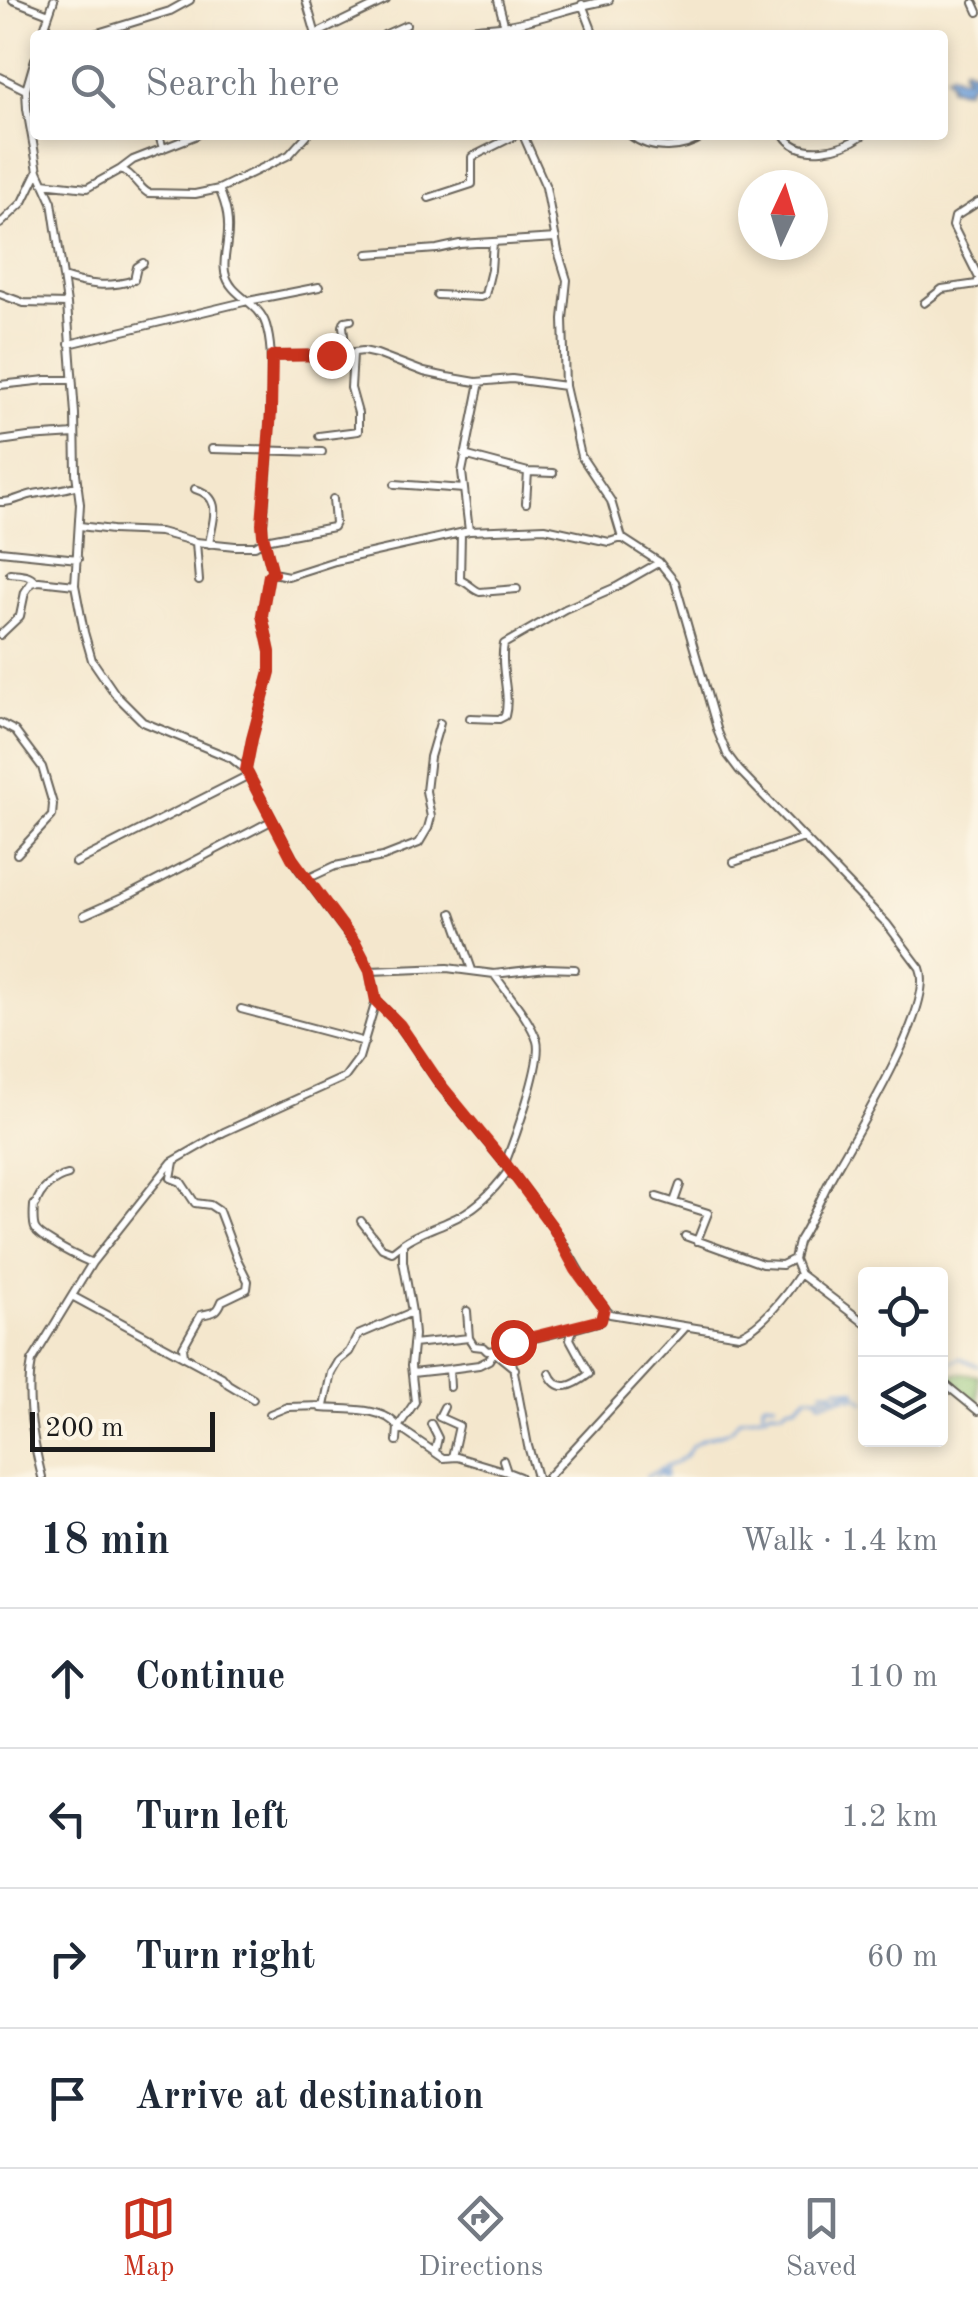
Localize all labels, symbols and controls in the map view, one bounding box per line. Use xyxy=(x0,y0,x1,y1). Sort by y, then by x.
search box xyxy=(30,30,948,140)
icon: search xyxy=(65,58,120,113)
text: Search here xyxy=(145,66,340,104)
north arrow xyxy=(738,170,828,260)
route end xyxy=(309,333,355,379)
map controls xyxy=(858,1267,948,1447)
button: locate xyxy=(858,1267,948,1357)
route start xyxy=(491,1320,537,1366)
button: layers xyxy=(858,1357,948,1447)
scale bar xyxy=(30,1407,215,1452)
text: 200 m xyxy=(45,1415,124,1443)
text: 18 min xyxy=(40,1521,170,1563)
text: Walk · 1.4 km xyxy=(741,1526,938,1558)
icon: ahead xyxy=(40,1651,95,1706)
text: Continue xyxy=(135,1659,285,1697)
text: 110 m xyxy=(848,1662,938,1694)
icon: left xyxy=(40,1791,95,1846)
text: Turn left xyxy=(135,1799,288,1837)
text: 1.2 km xyxy=(841,1802,938,1834)
icon: right xyxy=(40,1931,95,1986)
text: Turn right xyxy=(135,1939,315,1977)
text: 60 m xyxy=(867,1942,938,1974)
icon: arrive xyxy=(40,2071,95,2126)
text: Arrive at destination xyxy=(135,2079,484,2117)
tab: Map xyxy=(121,2191,176,2286)
tab: Directions xyxy=(419,2191,543,2286)
tab: Saved xyxy=(785,2191,857,2286)

